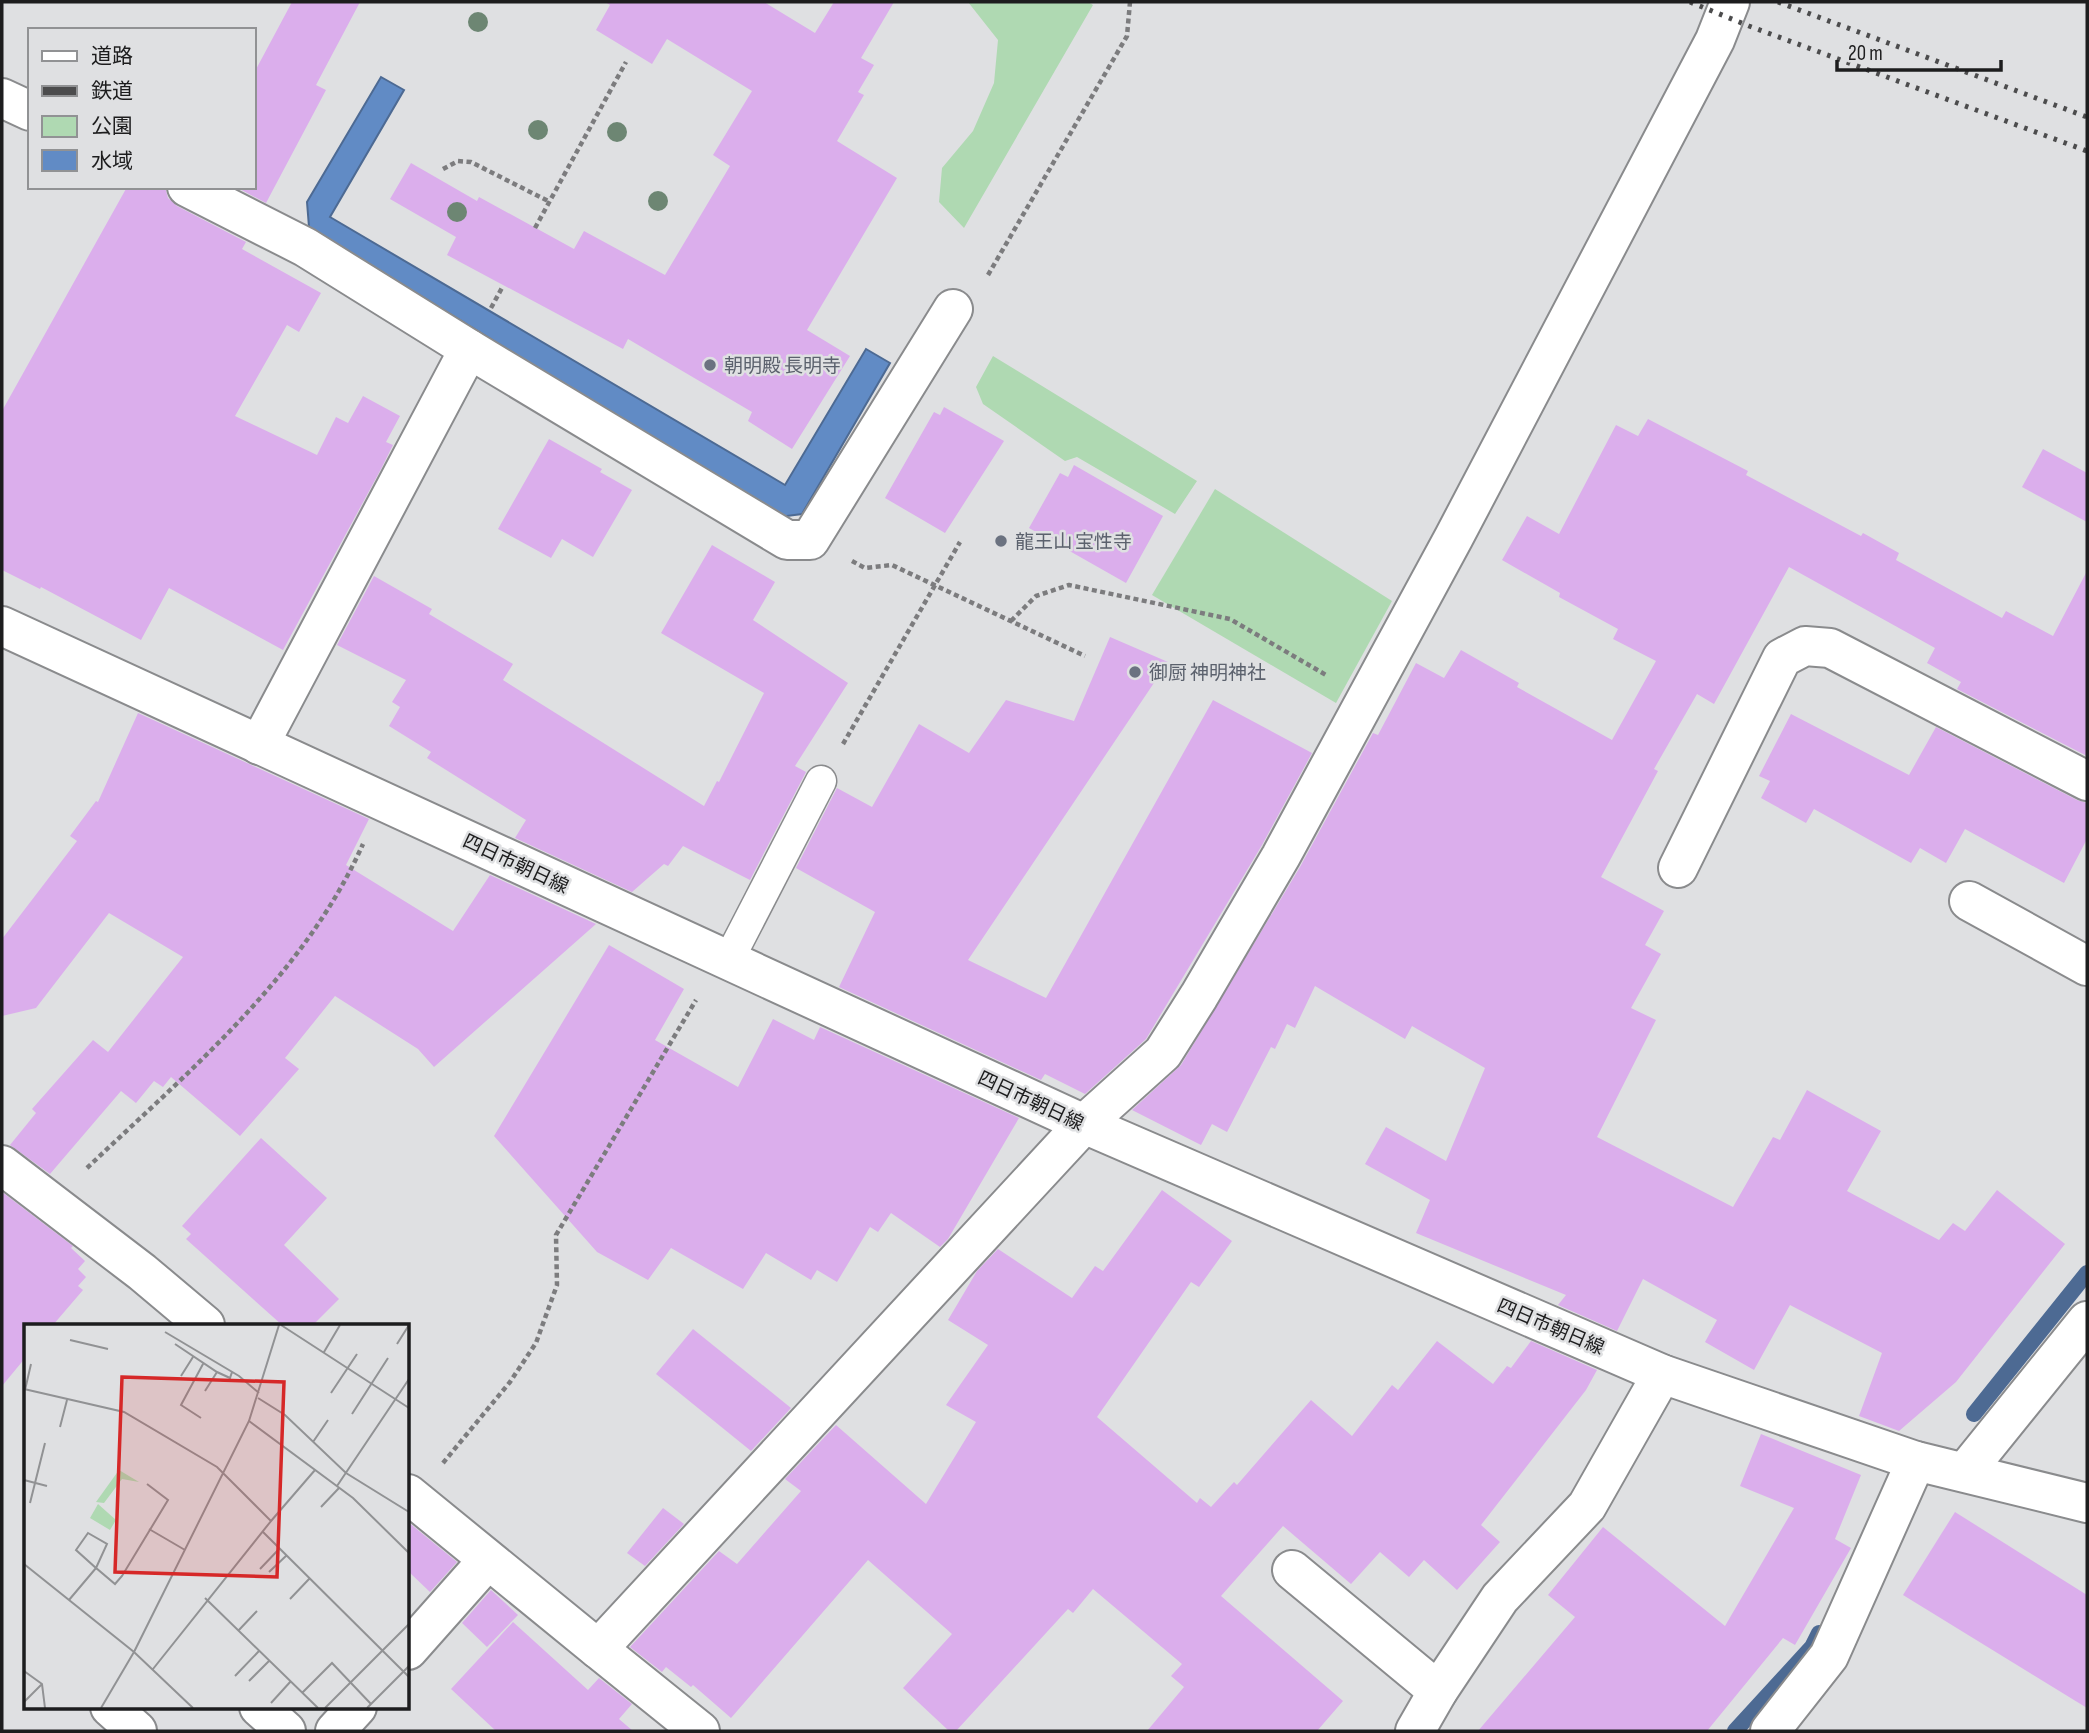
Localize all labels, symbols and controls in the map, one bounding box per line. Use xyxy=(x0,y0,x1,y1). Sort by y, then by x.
legend xyxy=(28,28,256,189)
scale bar xyxy=(1837,28,2002,72)
text: 20 m xyxy=(1848,41,1883,66)
text: 道路 xyxy=(91,44,133,69)
text: 鉄道 xyxy=(91,79,133,104)
text: 公園 xyxy=(91,114,133,139)
text: 水域 xyxy=(91,149,133,174)
place label: 朝明殿 長明寺 xyxy=(724,355,841,378)
marker: 朝明殿 長明寺 xyxy=(702,357,718,373)
place label: 龍王山 宝性寺 xyxy=(1015,531,1132,554)
marker: 龍王山 宝性寺 xyxy=(993,533,1009,549)
place label: 御厨 神明神社 xyxy=(1149,662,1266,685)
marker: 御厨 神明神社 xyxy=(1127,664,1143,680)
street label: 四日市朝日線 xyxy=(459,830,572,899)
street label: 四日市朝日線 xyxy=(974,1067,1087,1136)
street label: 四日市朝日線 xyxy=(1493,1295,1607,1360)
inset map xyxy=(24,1324,410,1708)

